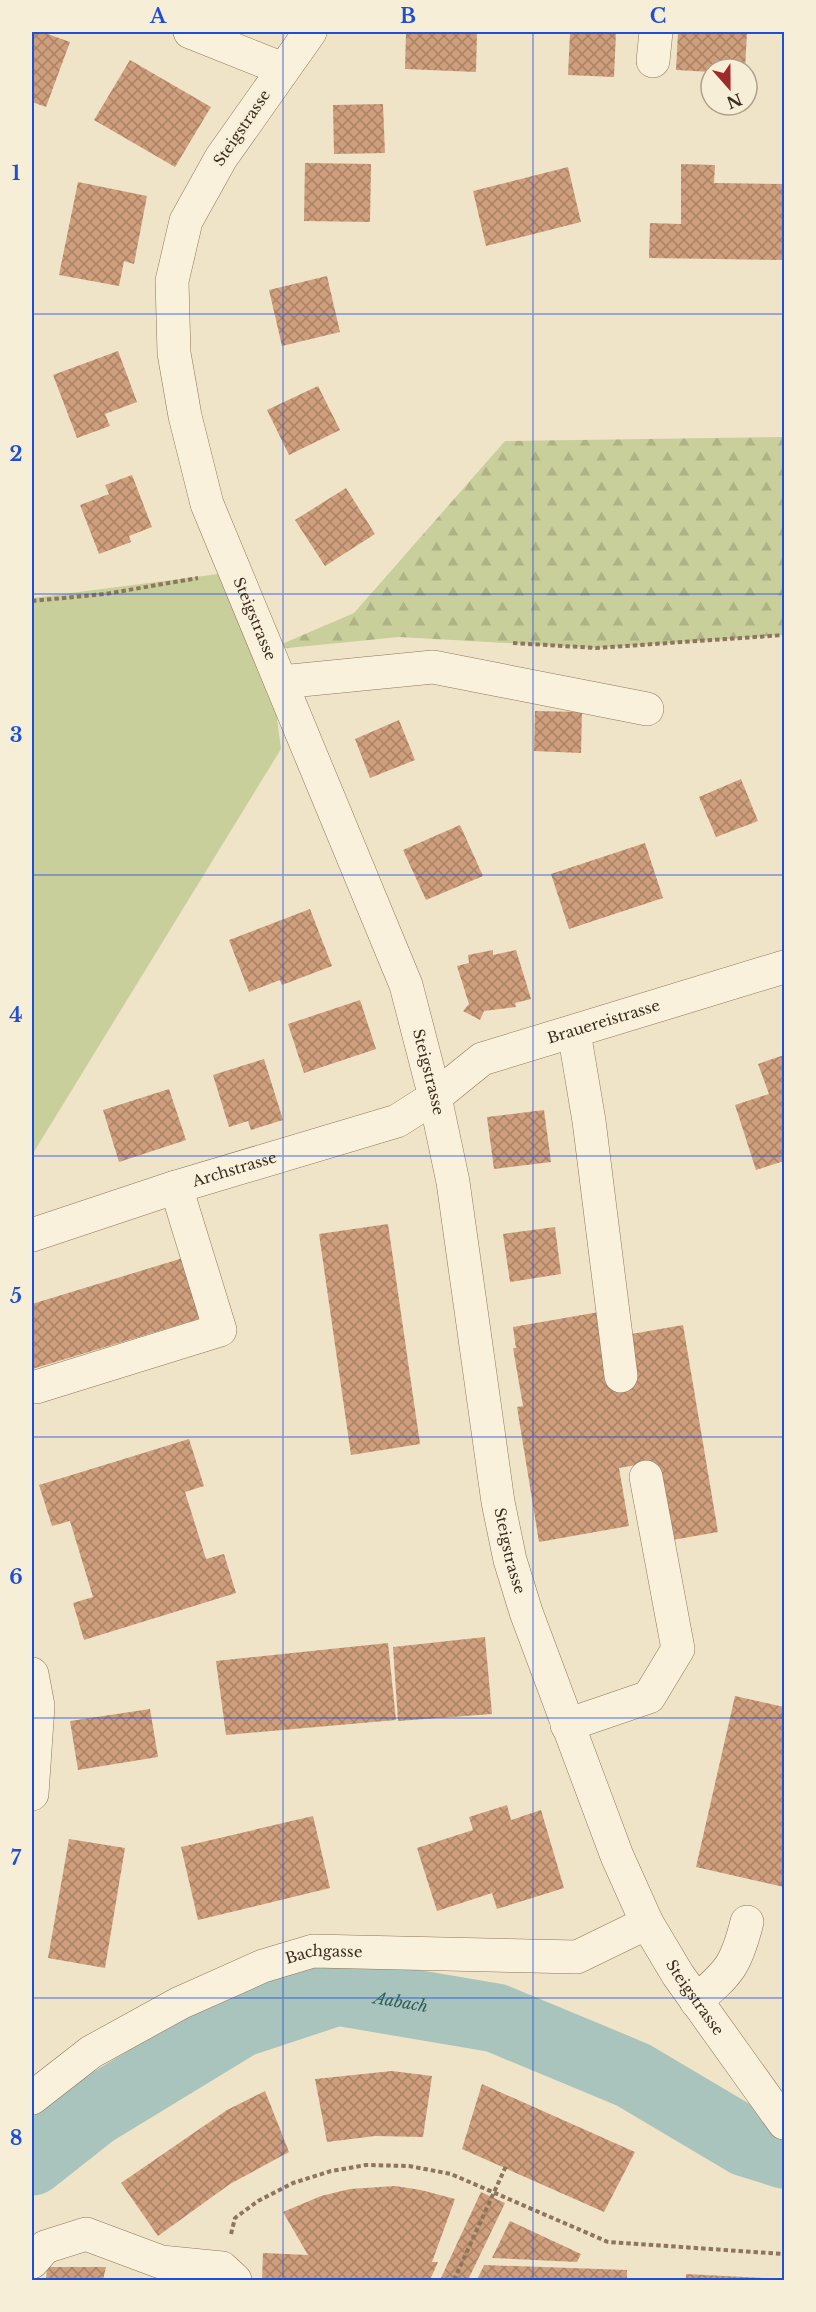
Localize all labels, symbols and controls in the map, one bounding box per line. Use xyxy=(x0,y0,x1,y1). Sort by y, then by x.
text: A xyxy=(149,4,167,28)
text: B xyxy=(400,4,416,28)
text: C xyxy=(650,4,666,28)
north arrow xyxy=(699,57,759,117)
street label: Steigstrasse xyxy=(209,86,274,170)
text: N xyxy=(724,89,745,113)
text: 1 xyxy=(12,161,21,185)
text: 2 xyxy=(9,442,23,466)
street label: Steigstrasse xyxy=(229,574,281,663)
text: 3 xyxy=(10,723,22,747)
street label: Brauereistrasse xyxy=(545,995,662,1048)
text: 4 xyxy=(9,1003,23,1027)
street label: Steigstrasse xyxy=(409,1027,449,1117)
street label: Archstrasse xyxy=(189,1147,279,1191)
text: 5 xyxy=(10,1284,22,1308)
street label: Steigstrasse xyxy=(490,1506,530,1596)
text: 6 xyxy=(9,1565,23,1589)
text: 7 xyxy=(11,1846,22,1870)
street label: Bachgasse xyxy=(283,1941,363,1968)
street label: Steigstrasse xyxy=(662,1956,728,2039)
water label: Aabach xyxy=(370,1987,429,2016)
text: 8 xyxy=(10,2126,22,2150)

